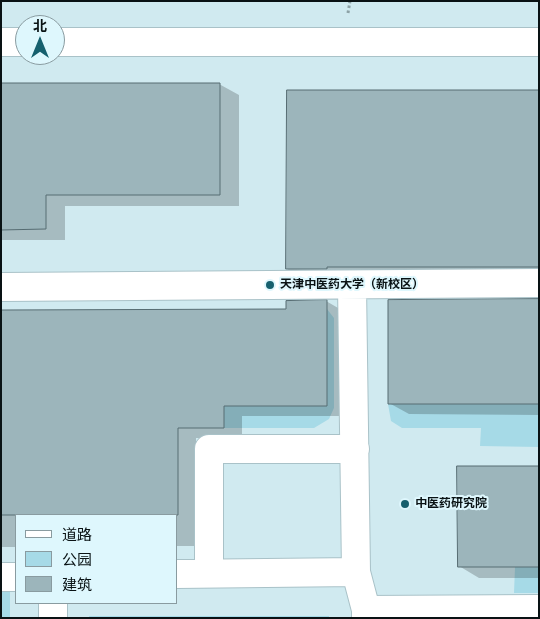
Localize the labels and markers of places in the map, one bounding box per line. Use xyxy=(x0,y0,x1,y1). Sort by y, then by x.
place label: 天津中医药大学（新校区） xyxy=(280,278,424,292)
marker: 天津中医药大学（新校区） xyxy=(264,279,276,291)
place label: 中医药研究院 xyxy=(415,497,487,511)
marker: 中医药研究院 xyxy=(399,498,411,510)

